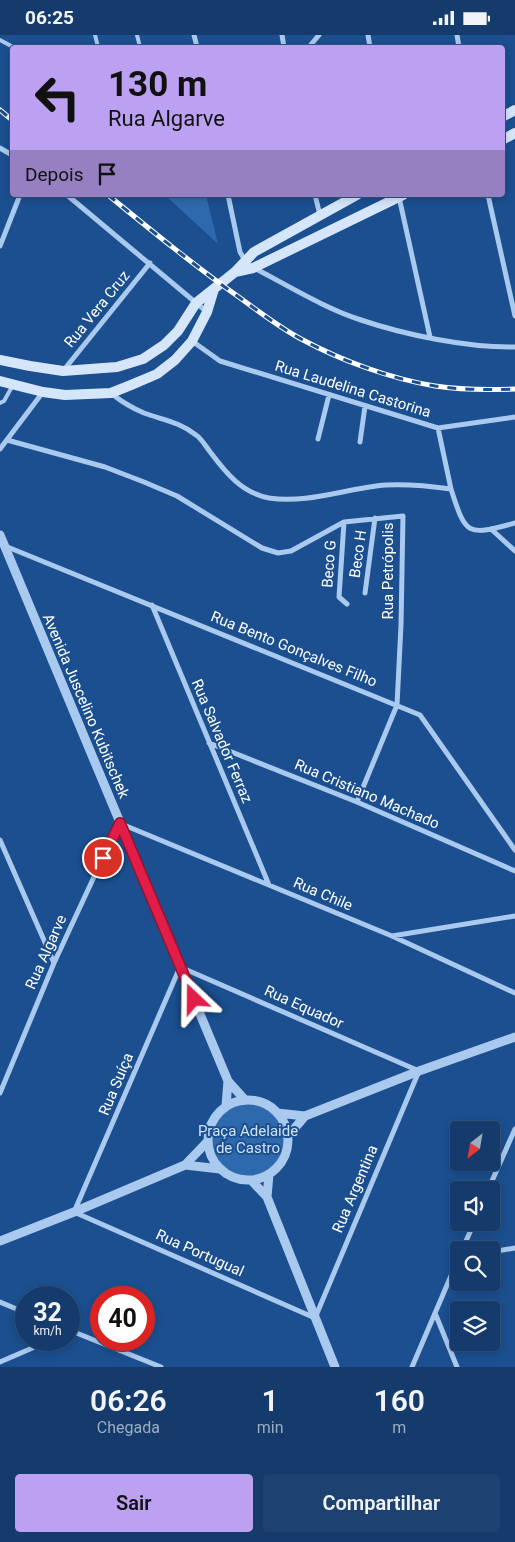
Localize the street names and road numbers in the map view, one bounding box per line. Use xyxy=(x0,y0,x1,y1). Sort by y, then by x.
street label: Rua Vera Cruz xyxy=(60,267,134,351)
street label: Rua Laudelina Castorina xyxy=(273,357,433,421)
street label: Rua Petrópolis xyxy=(379,522,397,620)
street label: Beco H xyxy=(346,529,370,579)
street label: Beco G xyxy=(318,540,340,588)
street label: Rua Bento Gonçalves Filho xyxy=(208,607,380,691)
street label: Avenida Juscelino Kubitschek xyxy=(39,611,133,801)
street label: Rua Salvador Ferraz xyxy=(188,676,256,806)
street label: Rua Cristiano Machado xyxy=(292,755,442,833)
street label: Rua Chile xyxy=(291,873,355,915)
street label: Rua Algarve xyxy=(22,912,70,992)
street label: Rua Equador xyxy=(262,982,346,1032)
street label: Rua Suíça xyxy=(95,1050,137,1118)
street label: Rua Argentina xyxy=(328,1142,382,1236)
street label: Rua Portugual xyxy=(153,1226,247,1280)

